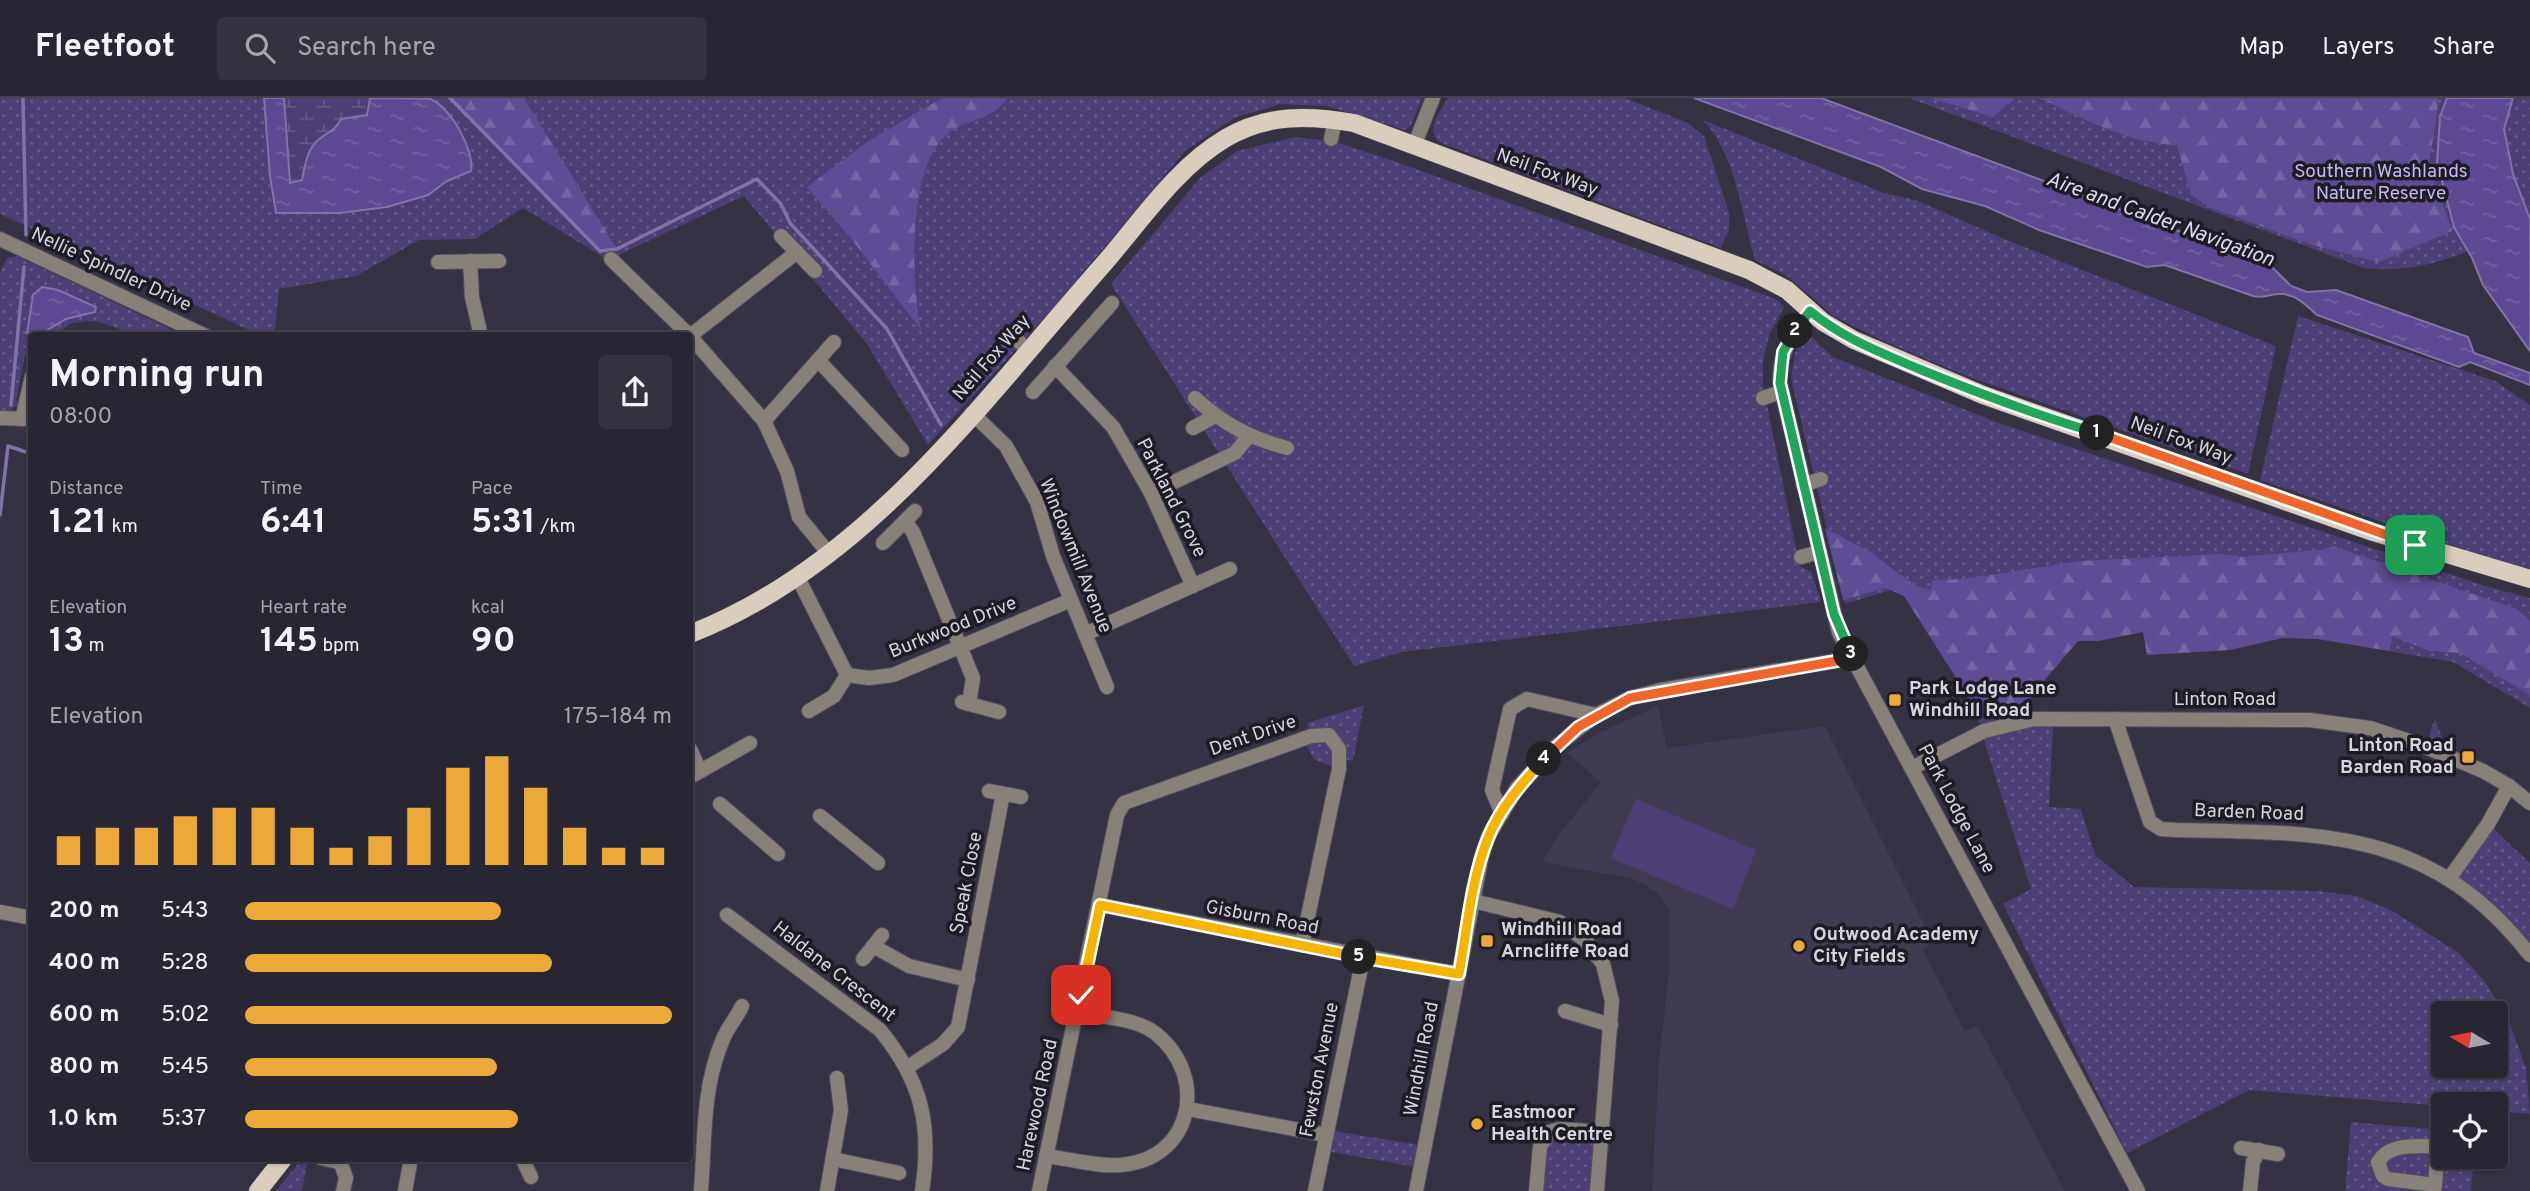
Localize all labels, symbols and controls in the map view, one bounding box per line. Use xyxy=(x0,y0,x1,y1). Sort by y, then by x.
search box xyxy=(217,17,707,80)
text: Fleetfoot xyxy=(35,27,175,69)
icon: search xyxy=(241,29,279,67)
text: Search here xyxy=(297,32,436,65)
text: Map xyxy=(2239,33,2284,63)
text: Layers xyxy=(2322,33,2394,63)
text: Share xyxy=(2432,33,2495,63)
street label: Neil Fox Way xyxy=(1493,143,1601,203)
park label: Southern Washlands Nature Reserve xyxy=(2294,160,2468,206)
water label: Aire and Calder Navigation xyxy=(2042,166,2278,274)
street label: Nellie Spindler Drive xyxy=(27,222,195,318)
street label: Neil Fox Way xyxy=(948,310,1036,406)
pin: 2 xyxy=(1778,314,1812,348)
text: 2 xyxy=(1789,318,1800,342)
text: Morning run xyxy=(49,352,265,401)
button: share xyxy=(598,355,672,429)
text: 08:00 xyxy=(49,403,112,432)
street label: Neil Fox Way xyxy=(2127,411,2235,471)
pin: 1 xyxy=(2080,416,2114,450)
text: 1 xyxy=(2093,420,2100,444)
street label: Parkland Grove xyxy=(1131,434,1211,562)
street label: Windowmill Avenue xyxy=(1033,475,1117,637)
text: Distance xyxy=(49,477,124,501)
text: Time xyxy=(260,477,303,501)
text: Pace xyxy=(471,477,513,501)
text: 1.21 xyxy=(49,501,107,545)
text: 6:41 xyxy=(260,501,327,545)
text: 5:31 xyxy=(471,501,536,545)
text: km xyxy=(107,515,138,539)
text: /km xyxy=(536,515,576,539)
pin xyxy=(2385,515,2445,575)
icon: arrive xyxy=(2396,526,2434,564)
street label: Burkwood Drive xyxy=(886,591,1020,665)
text: Elevation xyxy=(49,596,127,620)
text: Heart rate xyxy=(260,596,347,620)
text: kcal xyxy=(471,596,505,620)
text: 13 xyxy=(49,620,84,664)
text: 145 xyxy=(260,620,318,664)
text: 90 xyxy=(471,620,516,664)
text: m xyxy=(84,634,105,658)
text: bpm xyxy=(318,634,360,658)
pin: 3 xyxy=(1834,636,1868,672)
text: 3 xyxy=(1845,641,1856,665)
place label: Park Lodge Lane Windhill Road xyxy=(1909,677,2057,723)
street label: Linton Road xyxy=(2174,688,2276,712)
marker: Park Lodge Lane Windhill Road xyxy=(1887,692,1903,708)
text: Elevation xyxy=(49,703,144,732)
text: 175–184 m xyxy=(564,703,672,732)
street label: Dent Drive xyxy=(1206,710,1300,762)
place label: Linton Road Barden Road xyxy=(2340,734,2454,780)
street label: Park Lodge Lane xyxy=(1912,740,2000,878)
pin: 4 xyxy=(1526,742,1562,776)
text: 4 xyxy=(1537,746,1550,770)
marker: Linton Road Barden Road xyxy=(2460,749,2476,765)
street label: Barden Road xyxy=(2194,799,2304,827)
street label: Speak Close xyxy=(945,830,989,936)
street label: Gisburn Road xyxy=(1203,895,1321,941)
text: 200 m xyxy=(49,897,119,926)
text: 5:43 xyxy=(161,897,209,926)
street label: Haldane Crescent xyxy=(768,916,900,1028)
place label: Windhill Road Arncliffe Road xyxy=(1501,918,1629,964)
place label: Outwood Academy City Fields xyxy=(1813,923,1979,969)
marker: Windhill Road Arncliffe Road xyxy=(1479,933,1495,949)
marker: Outwood Academy City Fields xyxy=(1791,938,1807,954)
pin: 5 xyxy=(1342,940,1376,974)
text: 5 xyxy=(1353,944,1364,968)
text: 400 m xyxy=(49,949,120,978)
text: 5:28 xyxy=(161,949,209,978)
pin xyxy=(1051,965,1111,1025)
icon: check xyxy=(1062,976,1100,1014)
street label: Windhill Road xyxy=(1399,1000,1445,1118)
text: 600 m xyxy=(49,1001,119,1030)
text: 5:02 xyxy=(161,1001,209,1030)
street label: Fewston Avenue xyxy=(1295,1001,1345,1139)
north arrow xyxy=(2431,1001,2508,1078)
map controls xyxy=(2431,1001,2508,1169)
street label: Harewood Road xyxy=(1012,1037,1064,1173)
text: 800 m xyxy=(49,1053,119,1082)
text: 5:45 xyxy=(161,1053,209,1082)
button: locate xyxy=(2431,1092,2508,1169)
place label: Eastmoor Health Centre xyxy=(1491,1101,1613,1147)
text: 1.0 km xyxy=(49,1105,118,1134)
text: 5:37 xyxy=(161,1105,206,1134)
marker: Eastmoor Health Centre xyxy=(1469,1116,1485,1132)

